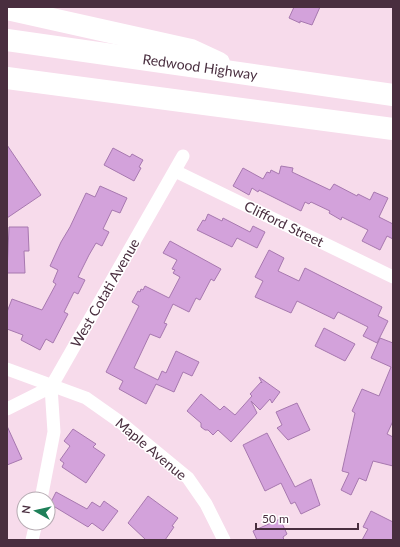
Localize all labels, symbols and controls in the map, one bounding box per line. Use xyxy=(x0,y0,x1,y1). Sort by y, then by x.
street label: Redwood Highway xyxy=(142,50,259,83)
street label: Clifford Street xyxy=(242,197,327,250)
street label: West Cotati Avenue xyxy=(67,235,143,350)
street label: Maple Avenue xyxy=(112,414,190,483)
north arrow xyxy=(16,491,56,531)
text: N xyxy=(19,504,33,515)
scale bar xyxy=(256,505,358,531)
text: 50 m xyxy=(262,511,289,526)

